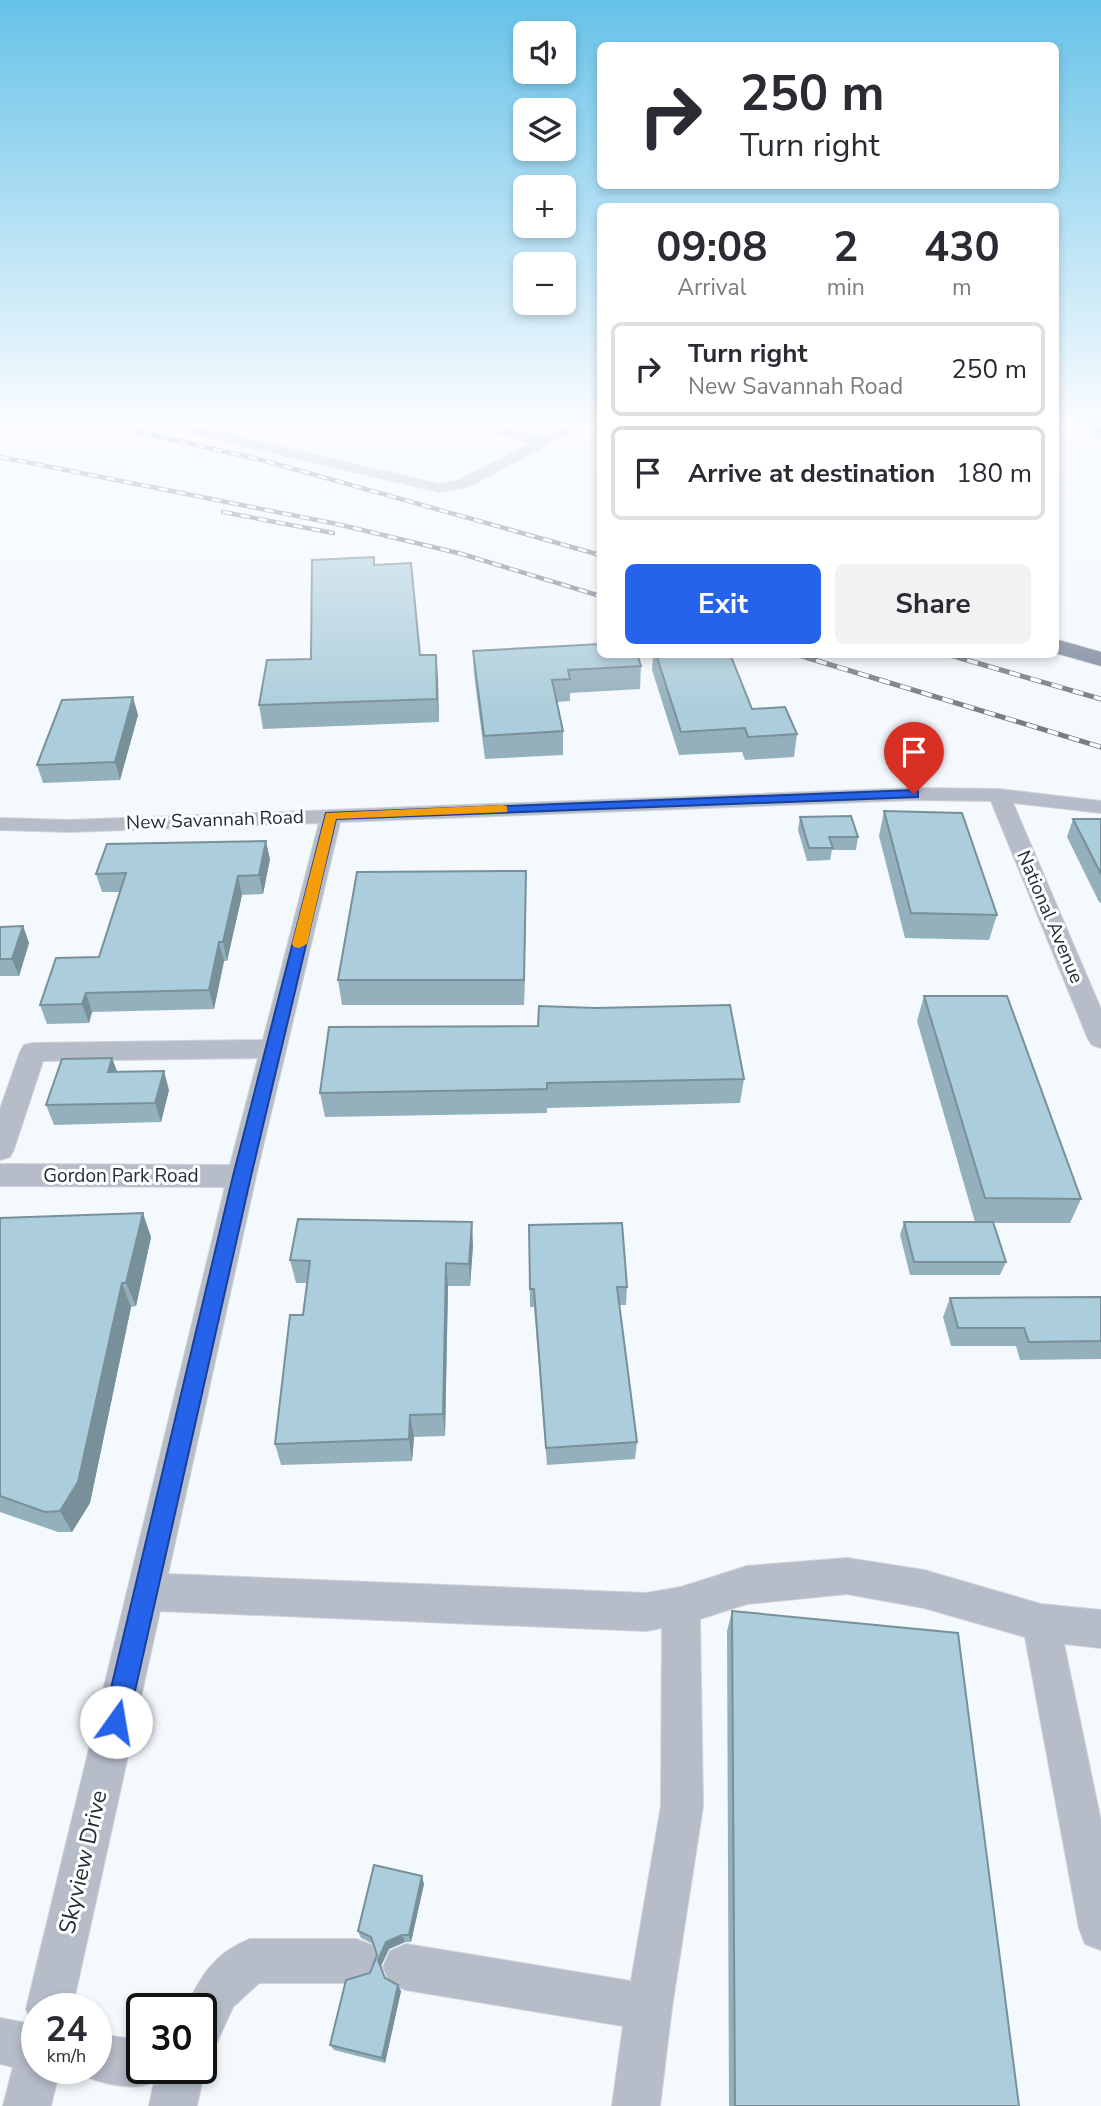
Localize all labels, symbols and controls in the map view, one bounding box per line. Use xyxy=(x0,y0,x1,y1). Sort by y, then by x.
map controls xyxy=(513,21,576,315)
button: sound xyxy=(513,21,576,84)
text: 250 m xyxy=(740,60,884,127)
icon: right xyxy=(625,70,716,161)
button: layers xyxy=(513,98,576,161)
text: Turn right xyxy=(740,124,880,167)
button: + xyxy=(513,175,576,238)
text: 09:08 xyxy=(656,219,767,276)
text: 2 xyxy=(833,219,858,276)
text: 430 xyxy=(924,219,1000,276)
button: − xyxy=(513,252,576,315)
text: Arrival xyxy=(677,272,746,303)
text: min xyxy=(827,272,865,303)
text: m xyxy=(952,272,972,303)
text: Turn right xyxy=(688,336,807,371)
icon: right xyxy=(629,350,667,388)
text: 250 m xyxy=(951,352,1027,387)
text: New Savannah Road xyxy=(688,371,903,402)
icon: arrive xyxy=(629,454,667,492)
text: Arrive at destination xyxy=(688,456,935,491)
text: 180 m xyxy=(956,456,1032,491)
button: Exit xyxy=(625,564,821,644)
button: Share xyxy=(835,564,1031,644)
pin xyxy=(884,722,944,794)
icon: arrive xyxy=(895,733,933,771)
street label: New Savannah Road xyxy=(126,804,304,836)
street label: National Avenue xyxy=(1010,847,1090,987)
street label: Gordon Park Road xyxy=(43,1163,199,1189)
position arrow xyxy=(79,1685,153,1759)
street label: Skyview Drive xyxy=(51,1787,115,1937)
speed limit sign: 30 xyxy=(126,1993,217,2084)
text: 24 xyxy=(45,2006,88,2053)
text: km/h xyxy=(47,2044,86,2068)

